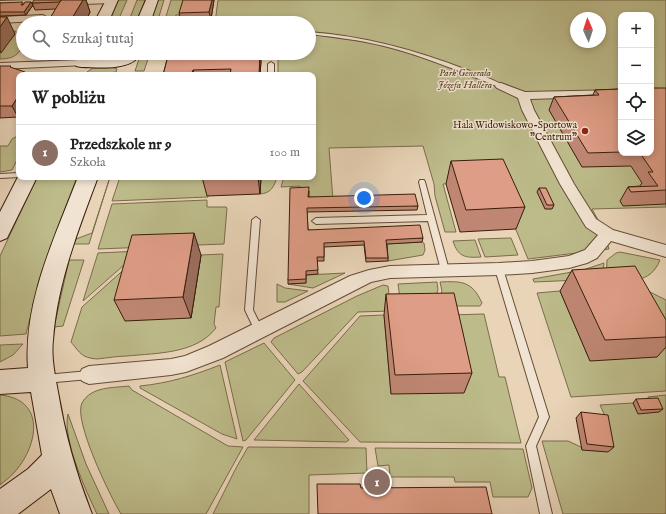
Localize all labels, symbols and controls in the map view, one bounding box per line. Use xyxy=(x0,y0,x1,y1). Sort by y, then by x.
north arrow xyxy=(570,12,606,48)
map controls xyxy=(618,12,654,156)
button: + xyxy=(618,12,654,48)
search box xyxy=(16,16,316,60)
icon: search xyxy=(30,27,52,49)
text: Szukaj tutaj xyxy=(62,29,134,48)
button: − xyxy=(618,48,654,84)
park label: Park Generała Józefa Hallera xyxy=(438,67,493,92)
button: locate xyxy=(618,84,654,120)
text: W pobliżu xyxy=(32,88,105,109)
place label: Hala Widowiskowo-Sportowa "Centrum" xyxy=(453,119,578,144)
button: layers xyxy=(618,120,654,156)
marker: Hala Widowiskowo-Sportowa "Centrum" xyxy=(580,126,590,136)
text: Przedszkole nr 9 xyxy=(70,135,172,154)
text: 1 xyxy=(43,144,47,161)
text: 100 m xyxy=(270,144,300,161)
text: Szkoła xyxy=(70,154,106,171)
your location xyxy=(354,188,374,208)
pin: 1 xyxy=(364,467,390,497)

